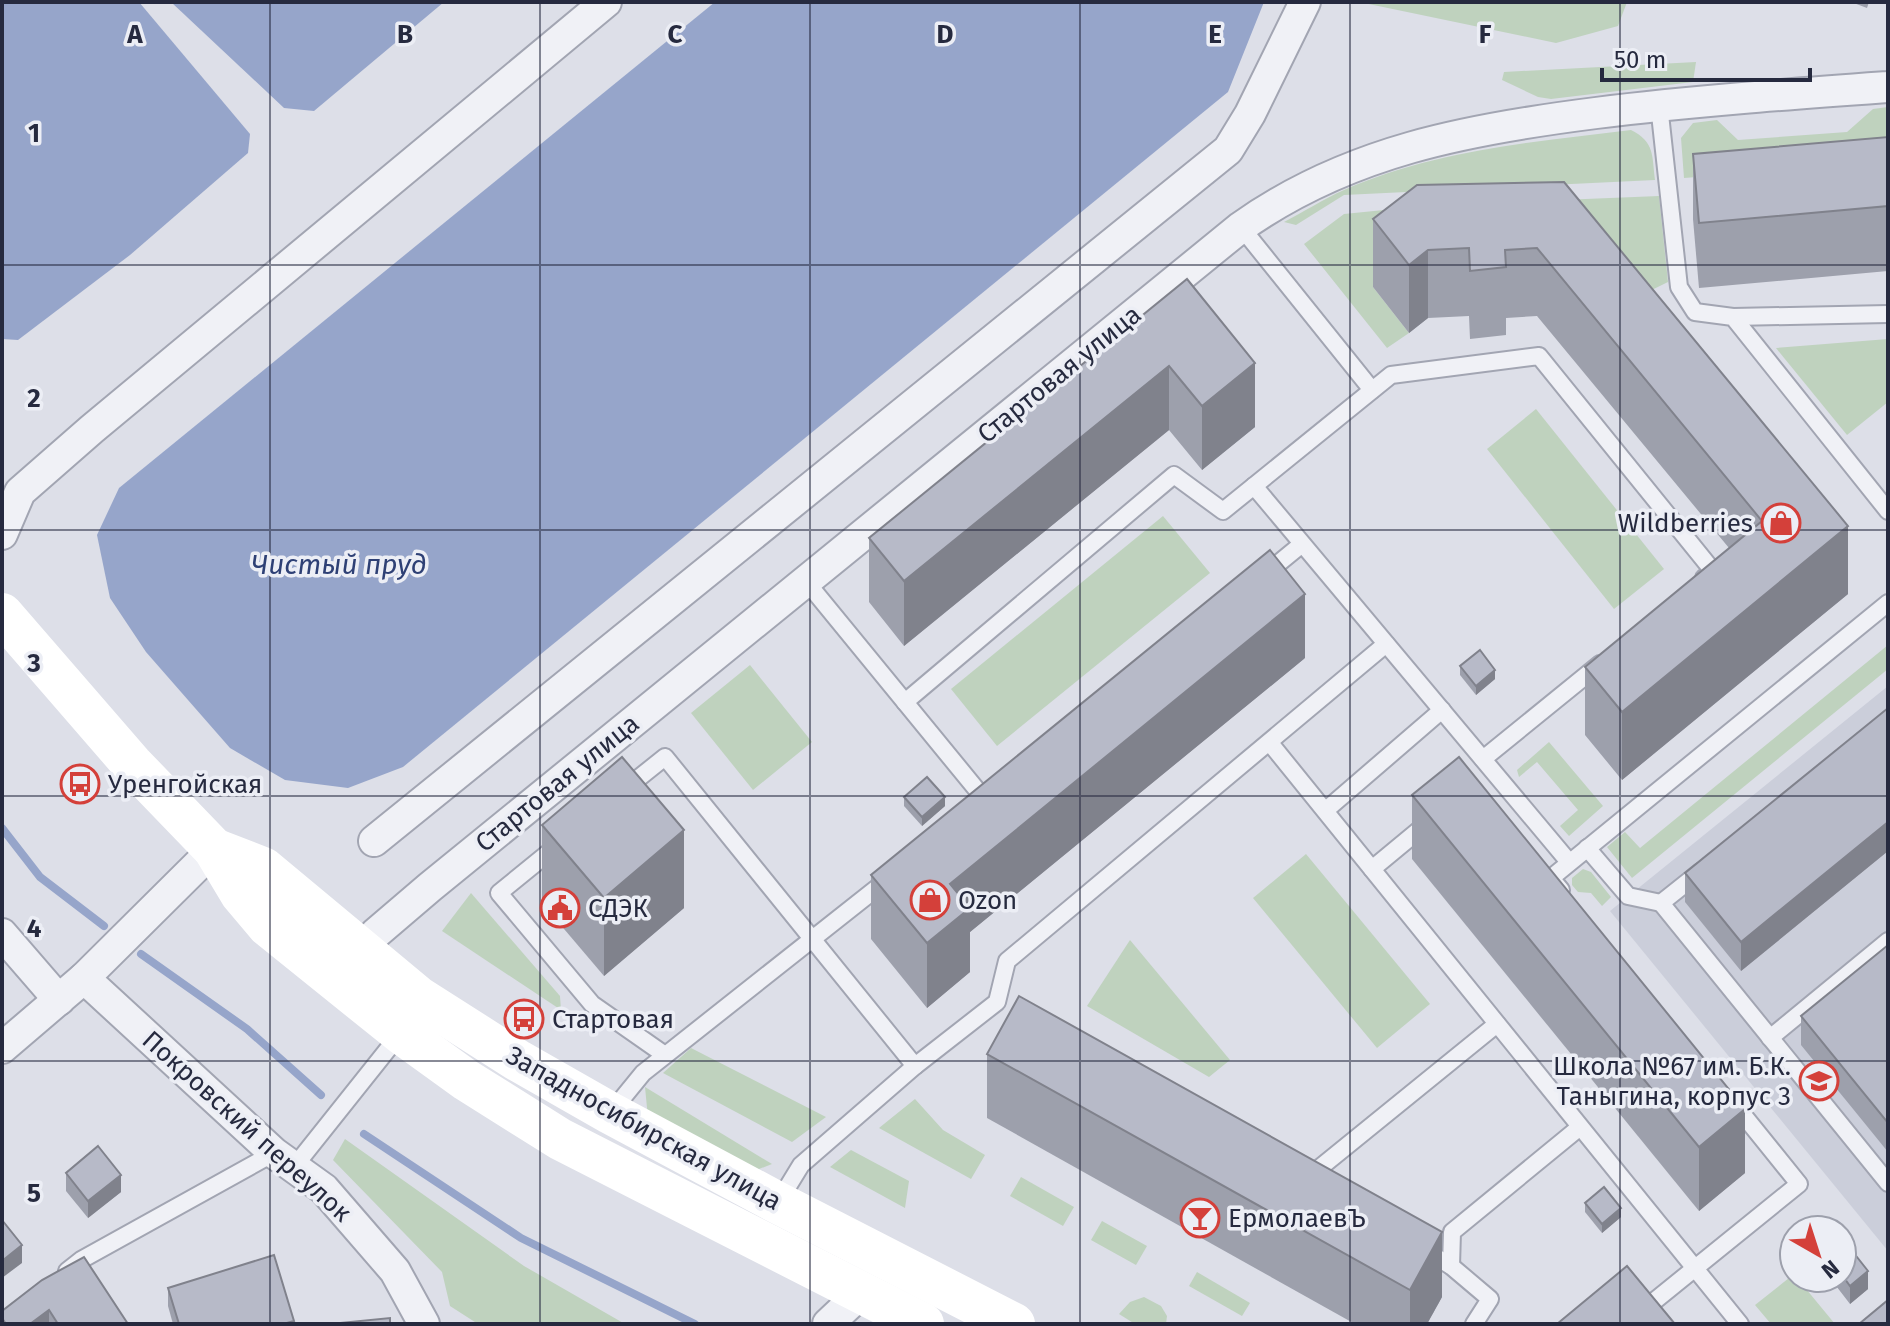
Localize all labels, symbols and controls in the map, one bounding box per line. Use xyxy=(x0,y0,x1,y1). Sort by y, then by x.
text: A xyxy=(126,19,143,50)
text: B xyxy=(397,19,413,50)
text: C xyxy=(668,19,683,50)
text: D xyxy=(937,19,954,50)
text: E xyxy=(1208,19,1222,50)
text: F xyxy=(1479,19,1492,50)
scale bar xyxy=(1602,32,1810,82)
text: 50 m xyxy=(1614,46,1666,74)
text: 1 xyxy=(28,118,40,149)
street label: Стартовая улица xyxy=(971,299,1147,450)
text: 2 xyxy=(27,383,41,414)
shop icon: Wildberries xyxy=(1760,502,1802,544)
place label: Wildberries xyxy=(1618,508,1753,539)
water label: Чистый пруд xyxy=(251,548,427,581)
text: 3 xyxy=(26,648,41,679)
street label: Стартовая улица xyxy=(469,708,645,859)
bus stop icon: Уренгойская xyxy=(59,763,101,805)
place label: Уренгойская xyxy=(108,769,262,800)
shop icon: Ozon xyxy=(909,879,951,921)
place label: Ozon xyxy=(958,885,1017,916)
public building icon: СДЭК xyxy=(539,887,581,929)
place label: СДЭК xyxy=(588,893,648,924)
text: 4 xyxy=(27,913,42,944)
bus stop icon: Стартовая xyxy=(503,998,545,1040)
place label: Стартовая xyxy=(552,1004,674,1035)
street label: Покровский переулок xyxy=(136,1024,358,1229)
street label: Западносибирская улица xyxy=(501,1040,787,1217)
place label: Школа №67 им. Б.К. Таныгина, корпус 3 xyxy=(1553,1051,1791,1112)
school or university icon: Школа №67 им. Б.К. Таныгина, корпус 3 xyxy=(1798,1060,1840,1102)
text: 5 xyxy=(27,1178,41,1209)
bar icon: ЕрмолаевЪ xyxy=(1179,1197,1221,1239)
place label: ЕрмолаевЪ xyxy=(1228,1203,1366,1234)
north arrow xyxy=(1778,1214,1858,1294)
text: N xyxy=(1816,1254,1844,1284)

